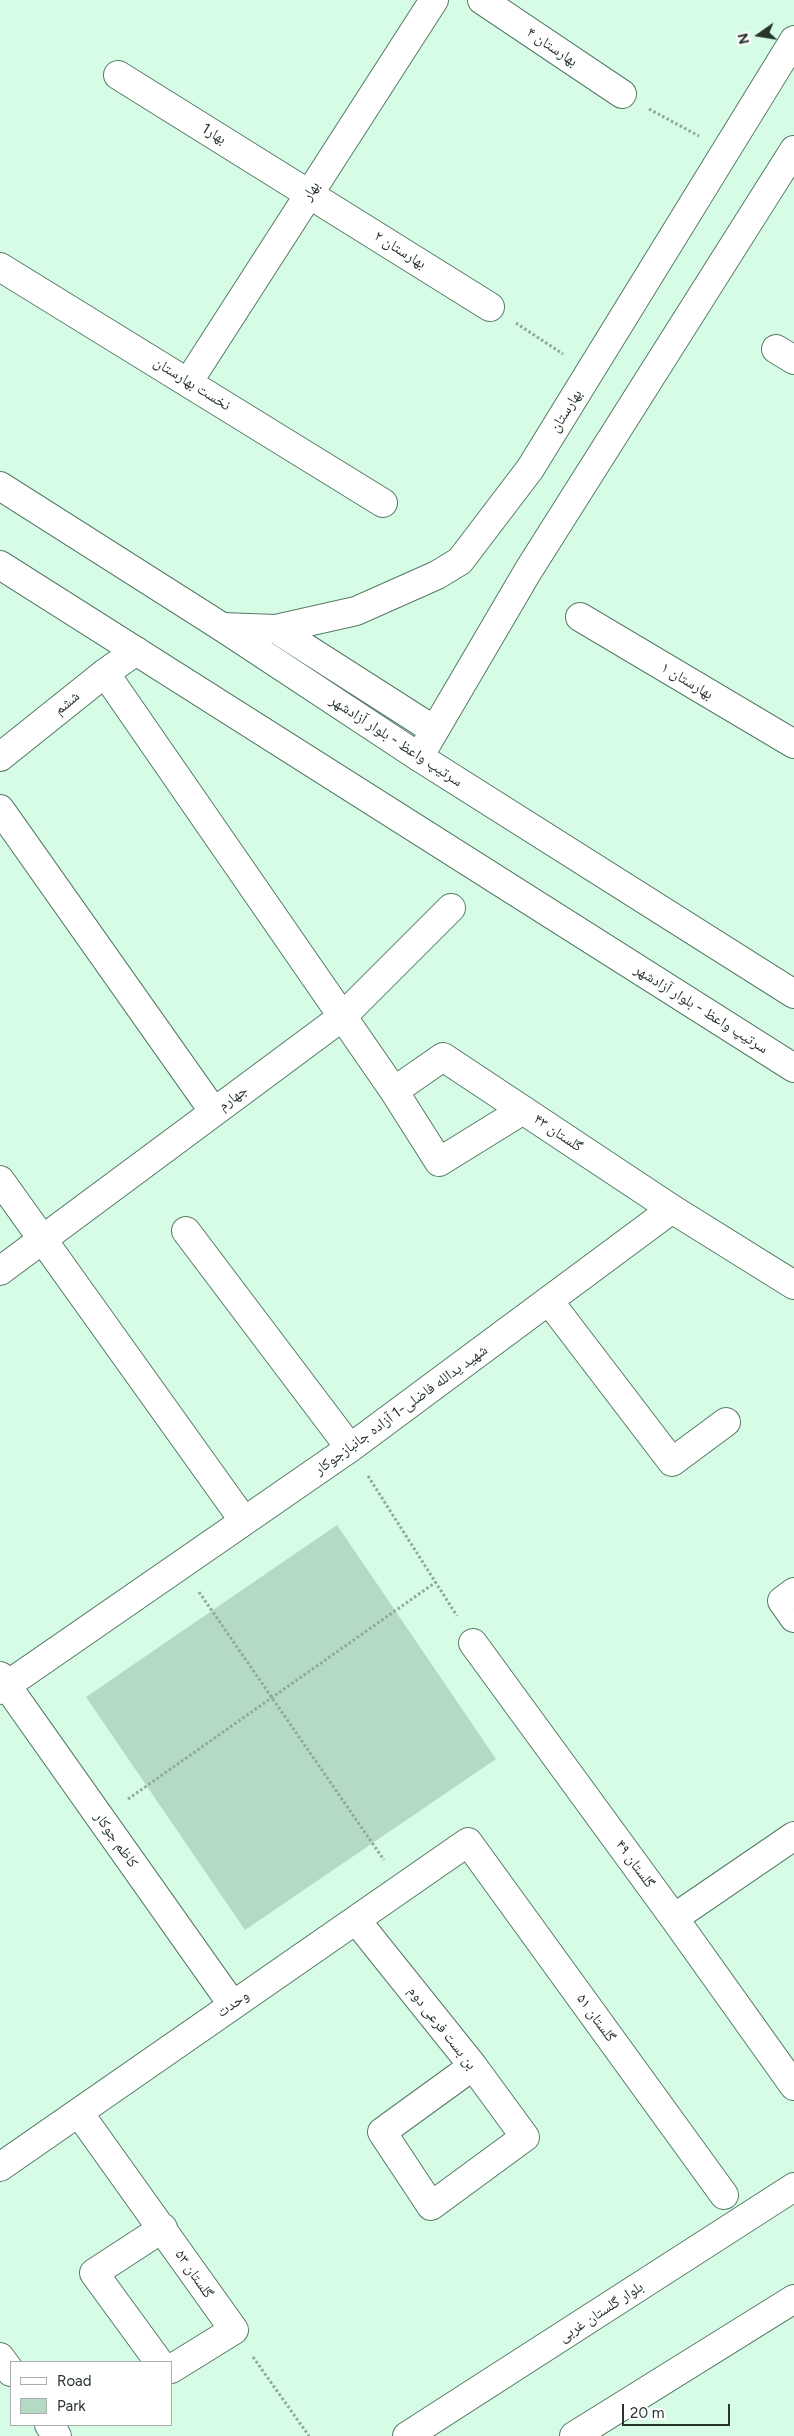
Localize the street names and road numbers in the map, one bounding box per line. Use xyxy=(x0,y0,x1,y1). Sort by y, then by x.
street label: بهارستان ۴ xyxy=(523,23,581,71)
street label: بهار1 xyxy=(198,120,230,148)
street label: بهار xyxy=(298,178,324,204)
street label: بهارستان ۲ xyxy=(371,227,429,273)
street label: نخست بهارستان xyxy=(150,353,234,415)
street label: بهارستان xyxy=(546,386,586,436)
street label: بهارستان ۱ xyxy=(658,658,716,704)
street label: ششم xyxy=(51,687,83,719)
street label: سرتیپ واعظ - بلوار آزادشهر xyxy=(326,691,466,791)
street label: سرتیپ واعظ - بلوار آزادشهر xyxy=(631,960,771,1058)
street label: جهارم xyxy=(215,1081,251,1115)
street label: گلستان ۴۳ xyxy=(530,1110,586,1156)
street label: شهید یدالله فاضلی-1 آزاده جانبازجوکار xyxy=(311,1341,491,1479)
street label: کاظم جوکار xyxy=(90,1809,142,1871)
street label: گلستان ۴۹ xyxy=(612,1836,658,1892)
street label: بن بست فرعی دوم xyxy=(404,1983,480,2073)
street label: وحدت xyxy=(213,1987,253,2021)
street label: گلستان ۵۱ xyxy=(573,1990,619,2046)
street label: گلستان ۵۳ xyxy=(171,2246,217,2302)
street label: بلوار گلستان غربی xyxy=(555,2278,647,2346)

